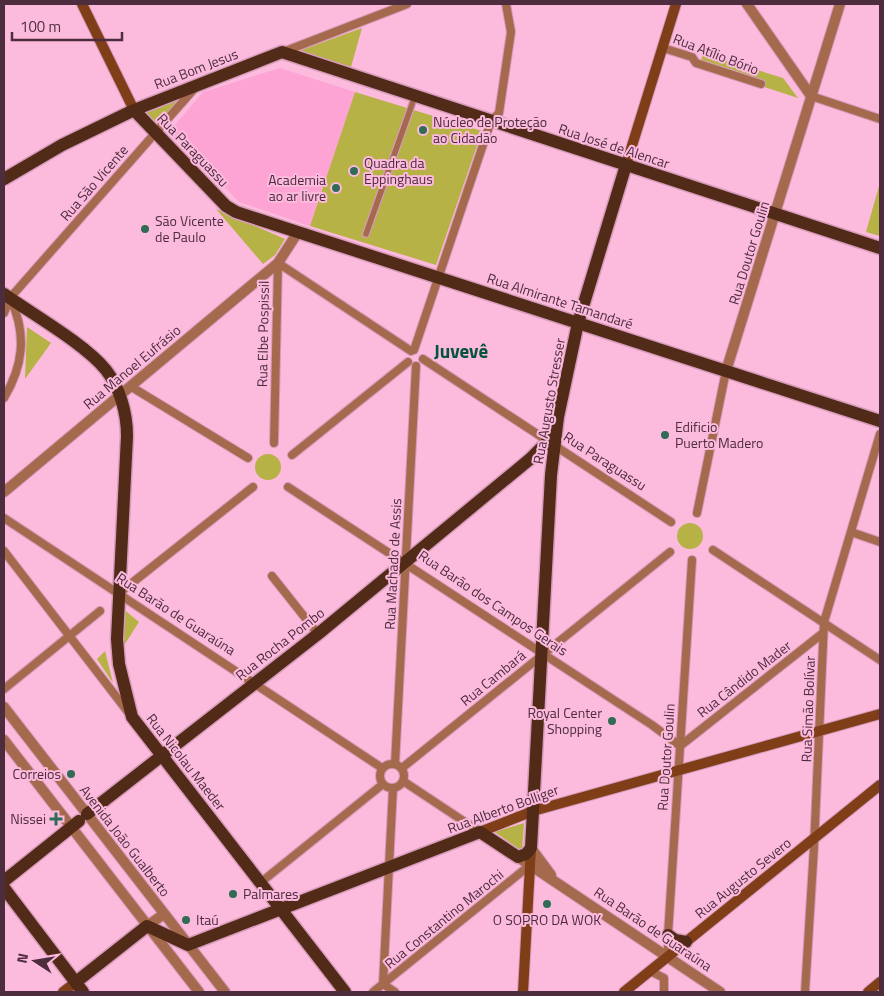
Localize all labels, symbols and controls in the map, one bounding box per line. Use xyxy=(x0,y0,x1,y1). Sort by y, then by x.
scale bar xyxy=(12,10,122,42)
text: 100 m xyxy=(20,15,61,38)
street label: Rua Atílio Bório xyxy=(670,28,762,80)
street label: Rua Bom Jesus xyxy=(151,43,241,94)
street label: Rua Paraguassu xyxy=(153,108,234,191)
place label: Núcleo de Proteção ao Cidadão xyxy=(433,111,547,148)
street label: Rua José de Alencar xyxy=(556,118,673,173)
marker: Núcleo de Proteção ao Cidadão xyxy=(417,124,429,136)
street label: Rua São Vicente xyxy=(55,140,133,225)
place label: Quadra da Eppinghaus xyxy=(364,152,433,189)
marker: Quadra da Eppinghaus xyxy=(348,165,360,177)
place label: Academia ao ar livre xyxy=(268,169,326,206)
marker: Academia ao ar livre xyxy=(330,182,342,194)
street label: Rua Doutor Goulin xyxy=(723,198,774,307)
place label: São Vicente de Paulo xyxy=(155,210,224,247)
marker: São Vicente de Paulo xyxy=(139,223,151,235)
street label: Rua Almirante Tamandaré xyxy=(484,267,636,334)
street label: Rua Elbe Pospissil xyxy=(251,281,274,387)
street label: Rua Manoel Eufrásio xyxy=(78,319,185,414)
district label: Juvevê xyxy=(434,336,488,365)
street label: Rua Augusto Stresser xyxy=(527,336,570,466)
place label: Edificio Puerto Madero xyxy=(675,416,763,453)
street label: Rua Paraguassu xyxy=(560,426,651,495)
marker: Edificio Puerto Madero xyxy=(659,429,671,441)
street label: Rua Machado de Assis xyxy=(379,498,406,630)
street label: Rua Barão dos Campos Gerais xyxy=(414,545,572,661)
street label: Rua Barão de Guaraúna xyxy=(112,567,240,660)
street label: Rua Rocha Pombo xyxy=(231,602,329,685)
street label: Rua Cândido Mader xyxy=(692,635,795,722)
street label: Rua Cambará xyxy=(456,645,530,711)
street label: Rua Simão Bolívar xyxy=(795,655,820,763)
place label: Royal Center Shopping xyxy=(527,702,602,739)
street label: Rua Doutor Goulin xyxy=(651,703,680,811)
street label: Rua Nicolau Maeder xyxy=(142,709,231,815)
marker: Royal Center Shopping xyxy=(606,715,618,727)
place label: Correios xyxy=(13,763,61,784)
marker: Correios xyxy=(65,768,77,780)
street label: Rua Alberto Bolliger xyxy=(444,779,562,838)
street label: Avenida João Gualberto xyxy=(75,780,176,901)
place label: Nissei xyxy=(10,808,46,829)
marker: Nissei xyxy=(50,813,62,825)
street label: Rua Augusto Severo xyxy=(690,832,795,923)
street label: Rua Constantino Marochi xyxy=(380,864,508,973)
street label: Rua Barão de Guaraúna xyxy=(590,881,717,976)
place label: Palmares xyxy=(243,883,298,904)
marker: Palmares xyxy=(227,888,239,900)
marker: O SOPRO DA WOK xyxy=(541,898,553,910)
place label: Itaú xyxy=(196,909,219,930)
place label: O SOPRO DA WOK xyxy=(493,909,601,930)
marker: Itaú xyxy=(180,914,192,926)
north arrow xyxy=(10,936,60,986)
text: N xyxy=(11,951,33,965)

